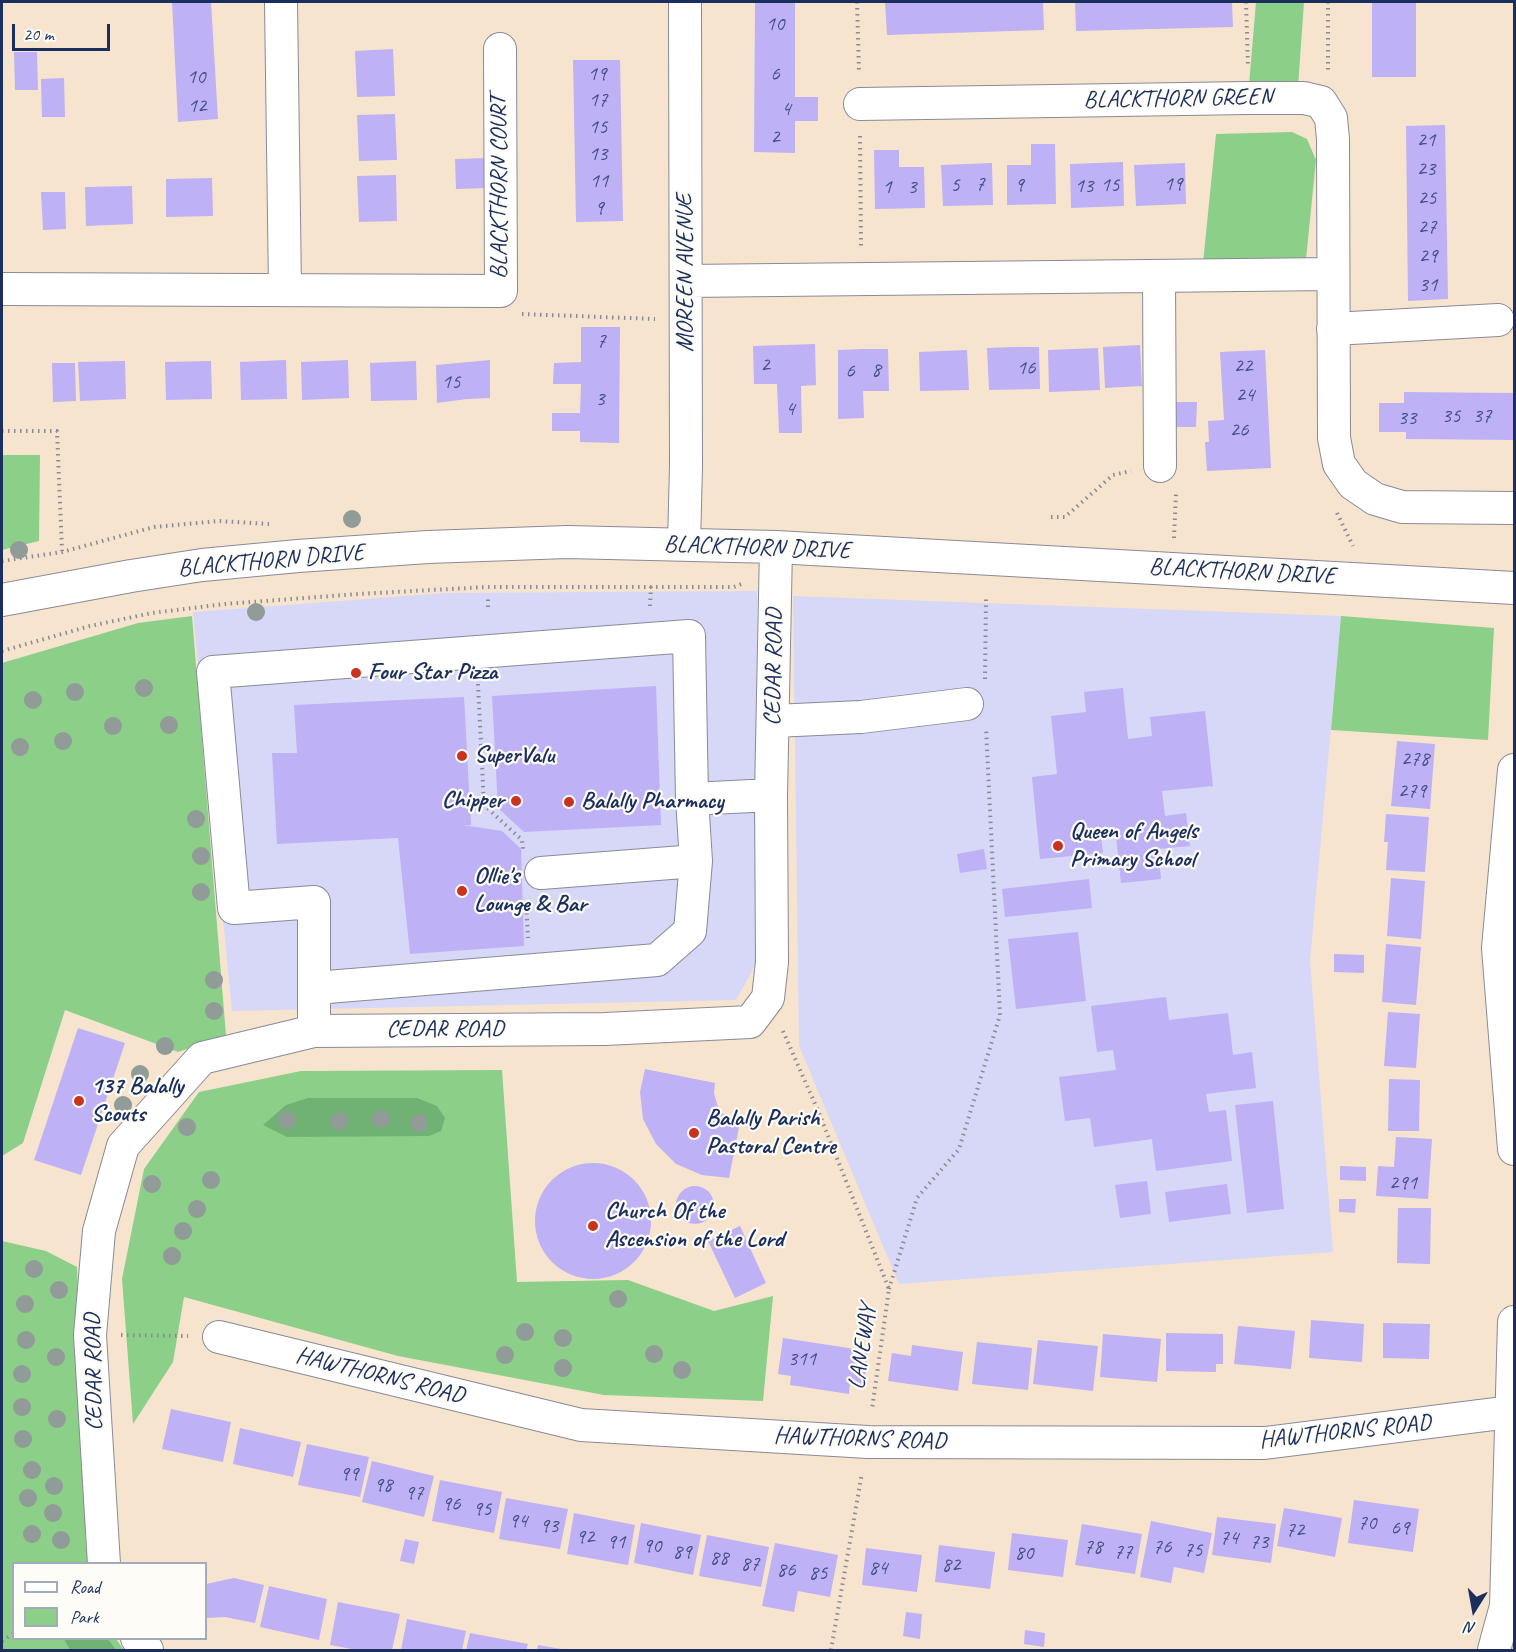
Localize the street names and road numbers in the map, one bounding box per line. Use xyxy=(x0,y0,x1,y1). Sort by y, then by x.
street label: BLACKTHORN GREEN xyxy=(1083,83,1273,115)
street label: BLACKTHORN COURT xyxy=(486,95,514,279)
street label: MOREEN AVENUE xyxy=(672,194,700,352)
street label: BLACKTHORN DRIVE xyxy=(663,530,851,566)
street label: BLACKTHORN DRIVE xyxy=(177,539,365,583)
street label: BLACKTHORN DRIVE xyxy=(1148,553,1336,591)
street label: CEDAR ROAD xyxy=(759,608,789,726)
street label: CEDAR ROAD xyxy=(386,1016,504,1044)
street label: LANEWAY xyxy=(843,1303,883,1391)
street label: CEDAR ROAD xyxy=(79,1313,109,1431)
street label: HAWTHORNS ROAD xyxy=(293,1341,467,1411)
street label: HAWTHORNS ROAD xyxy=(1258,1409,1432,1455)
street label: HAWTHORNS ROAD xyxy=(773,1422,947,1456)

